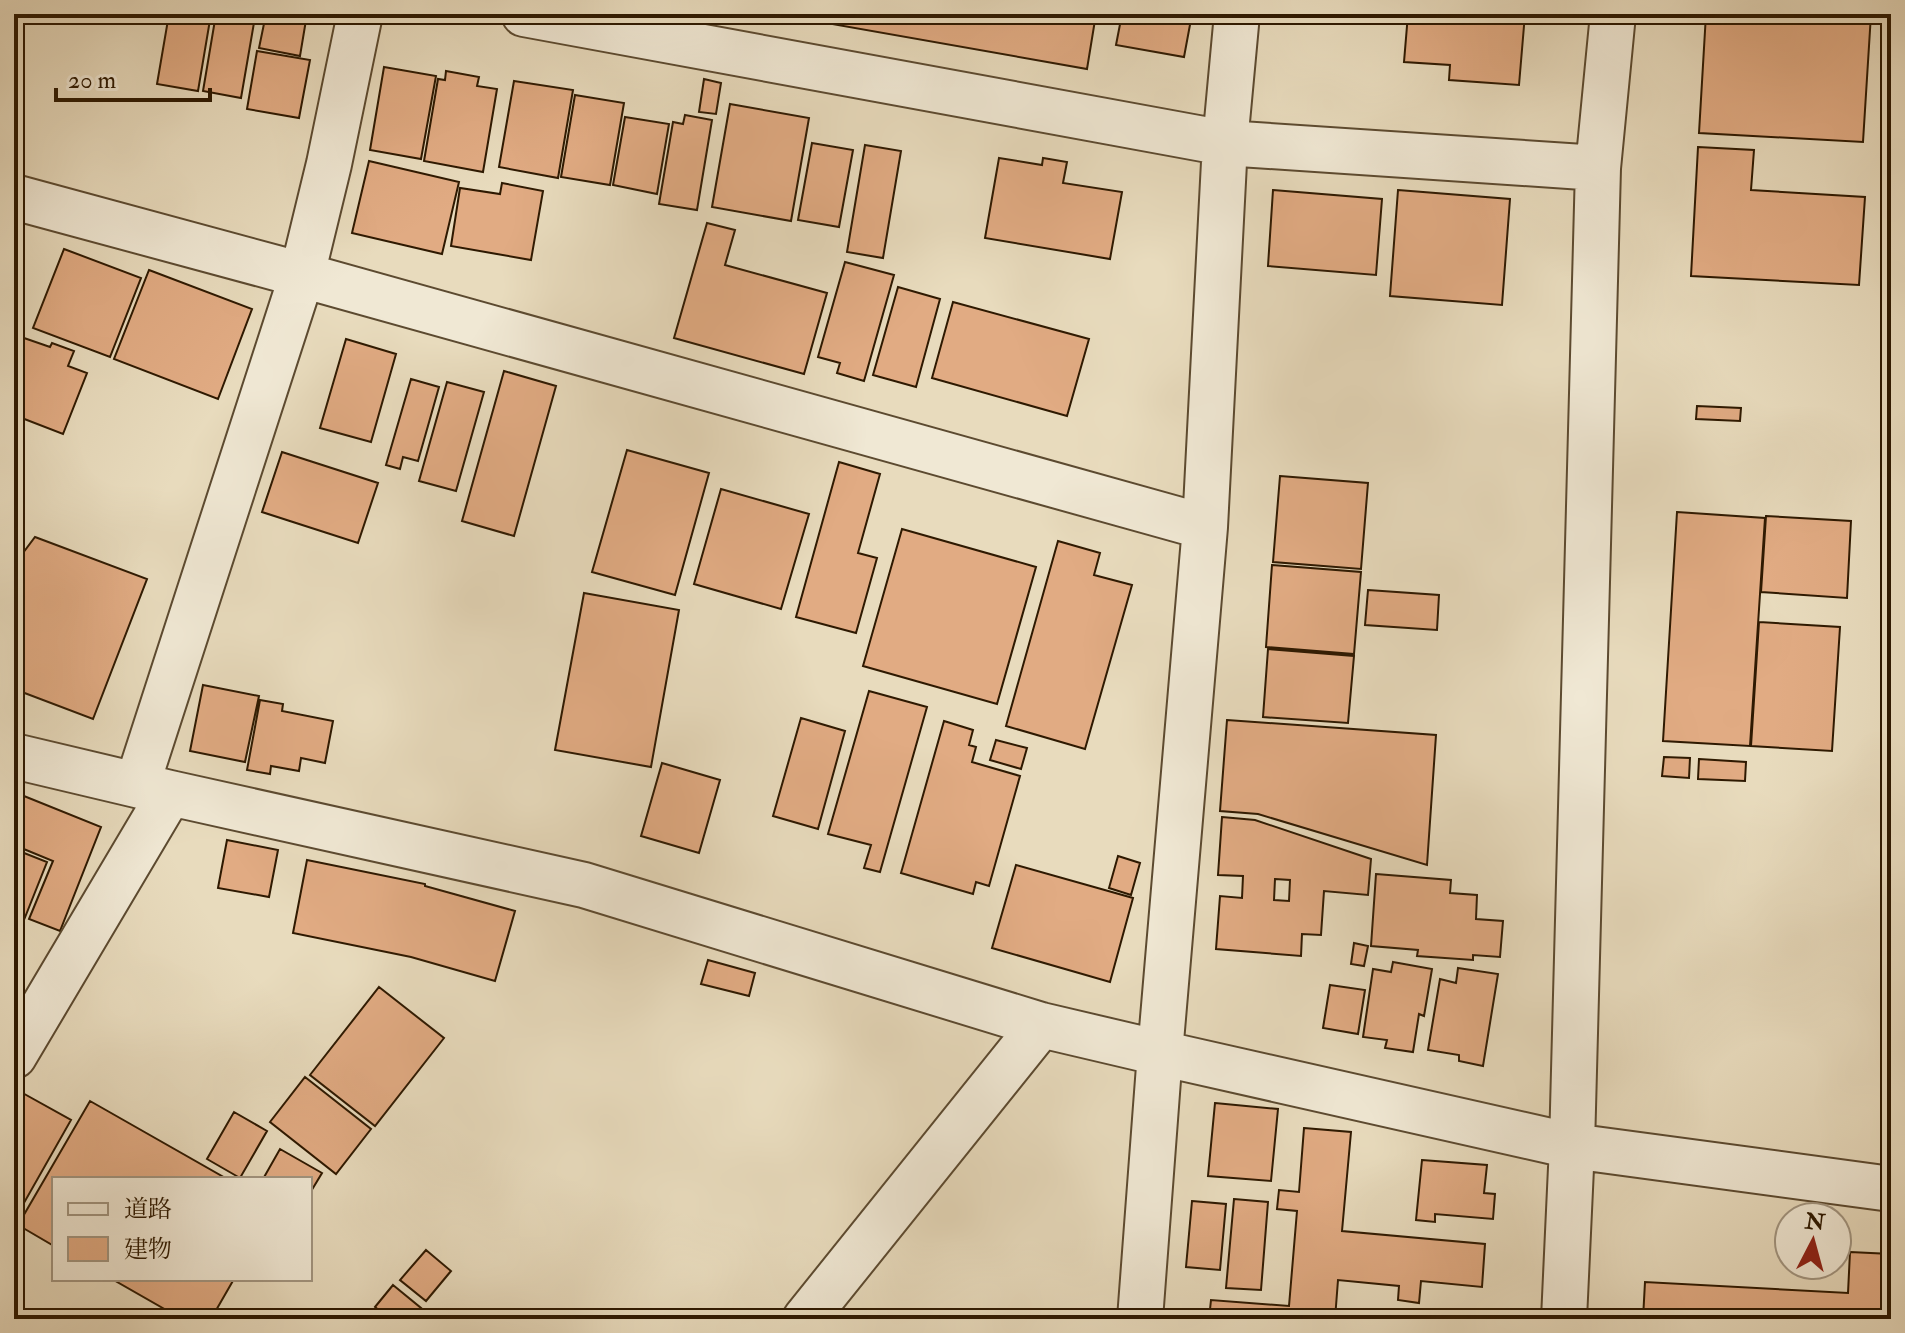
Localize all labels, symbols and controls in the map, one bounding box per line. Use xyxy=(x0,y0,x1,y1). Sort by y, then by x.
scale bar xyxy=(56,52,210,102)
text: 20 m xyxy=(68,65,117,96)
legend xyxy=(52,1177,312,1281)
text: 道路 xyxy=(124,1194,172,1225)
north arrow xyxy=(1773,1201,1853,1281)
text: N xyxy=(1803,1207,1827,1237)
text: 建物 xyxy=(124,1234,172,1265)

